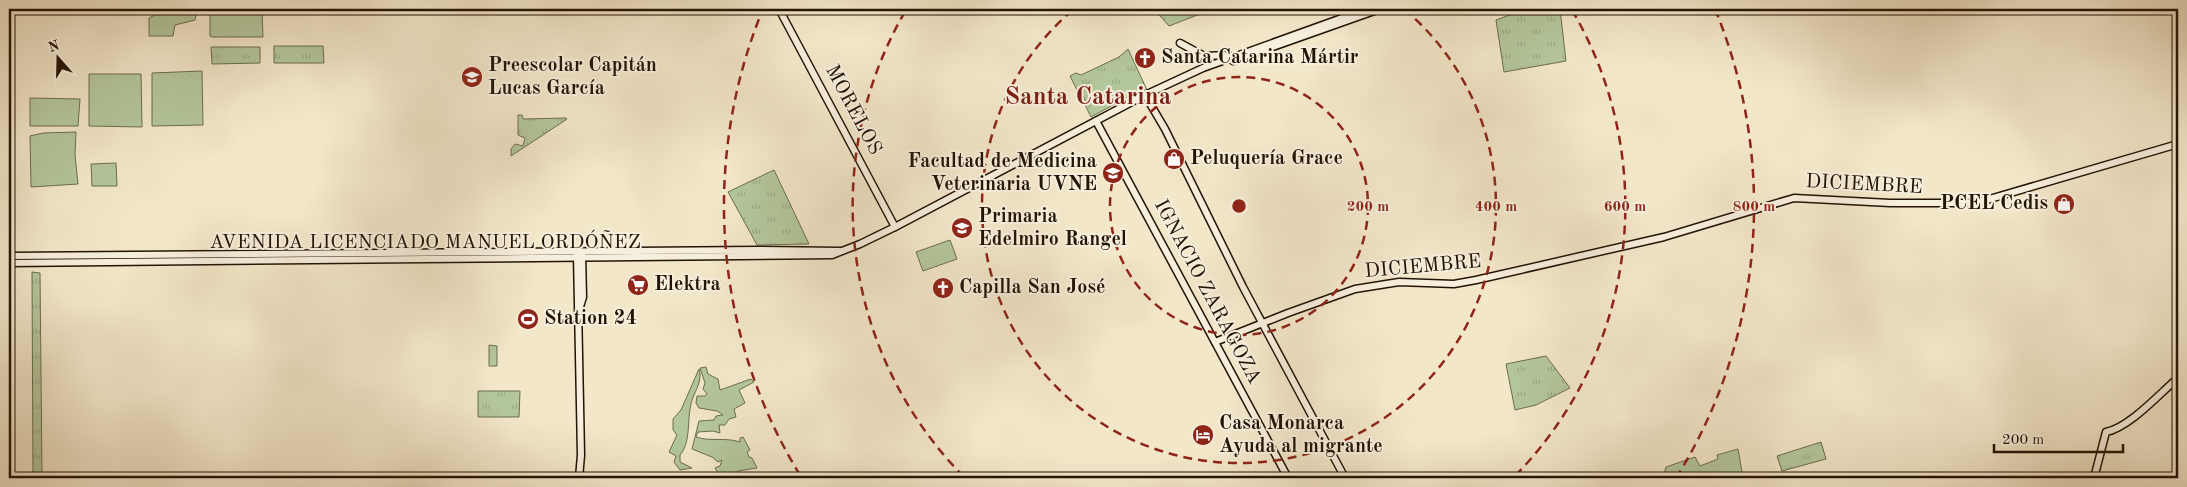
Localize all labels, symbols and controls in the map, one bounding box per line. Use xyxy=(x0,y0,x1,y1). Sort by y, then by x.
north arrow xyxy=(32,32,82,82)
text: N xyxy=(46,38,62,55)
church icon: Santa Catarina Mártir xyxy=(1133,46,1157,70)
place label: Santa Catarina Mártir xyxy=(1161,48,1359,68)
place label: Preescolar Capitán Lucas García xyxy=(488,56,657,99)
street label: MORELOS xyxy=(821,62,885,158)
school or university icon: Preescolar Capitán Lucas García xyxy=(460,65,484,89)
district label: Santa Catarina xyxy=(1005,85,1172,110)
shop icon: Peluquería Grace xyxy=(1162,147,1186,171)
place label: Peluquería Grace xyxy=(1190,149,1343,169)
place label: Facultad de Medicina Veterinaria UVNE xyxy=(907,152,1097,195)
school or university icon: Facultad de Medicina Veterinaria UVNE xyxy=(1101,161,1125,185)
street label: DICIEMBRE xyxy=(1805,172,1923,198)
shop icon: PCEL Cedis xyxy=(2052,192,2076,216)
place label: PCEL Cedis xyxy=(1940,194,2048,214)
street label: IGNACIO ZARAGOZA xyxy=(1150,196,1264,388)
centre of rings xyxy=(1230,197,1248,215)
text: 200 m xyxy=(1347,200,1389,215)
text: 400 m xyxy=(1475,200,1517,215)
text: 600 m xyxy=(1604,200,1646,215)
text: 800 m xyxy=(1733,200,1775,215)
place label: Primaria Edelmiro Rangel xyxy=(978,207,1127,250)
school or university icon: Primaria Edelmiro Rangel xyxy=(950,216,974,240)
street label: AVENIDA LICENCIADO MANUEL ORDÓÑEZ xyxy=(209,229,641,253)
street label: DICIEMBRE xyxy=(1364,252,1482,282)
supermarket icon: Elektra xyxy=(626,273,650,297)
place label: Elektra xyxy=(654,275,721,295)
church icon: Capilla San José xyxy=(931,276,955,300)
place label: Capilla San José xyxy=(959,278,1105,298)
sports icon: Station 24 xyxy=(516,307,540,331)
place label: Station 24 xyxy=(544,309,637,329)
place label: Casa Monarca Ayuda al migrante xyxy=(1219,414,1383,457)
scale bar xyxy=(1994,422,2123,454)
hotel icon: Casa Monarca Ayuda al migrante xyxy=(1191,423,1215,447)
text: 200 m xyxy=(2002,433,2044,448)

